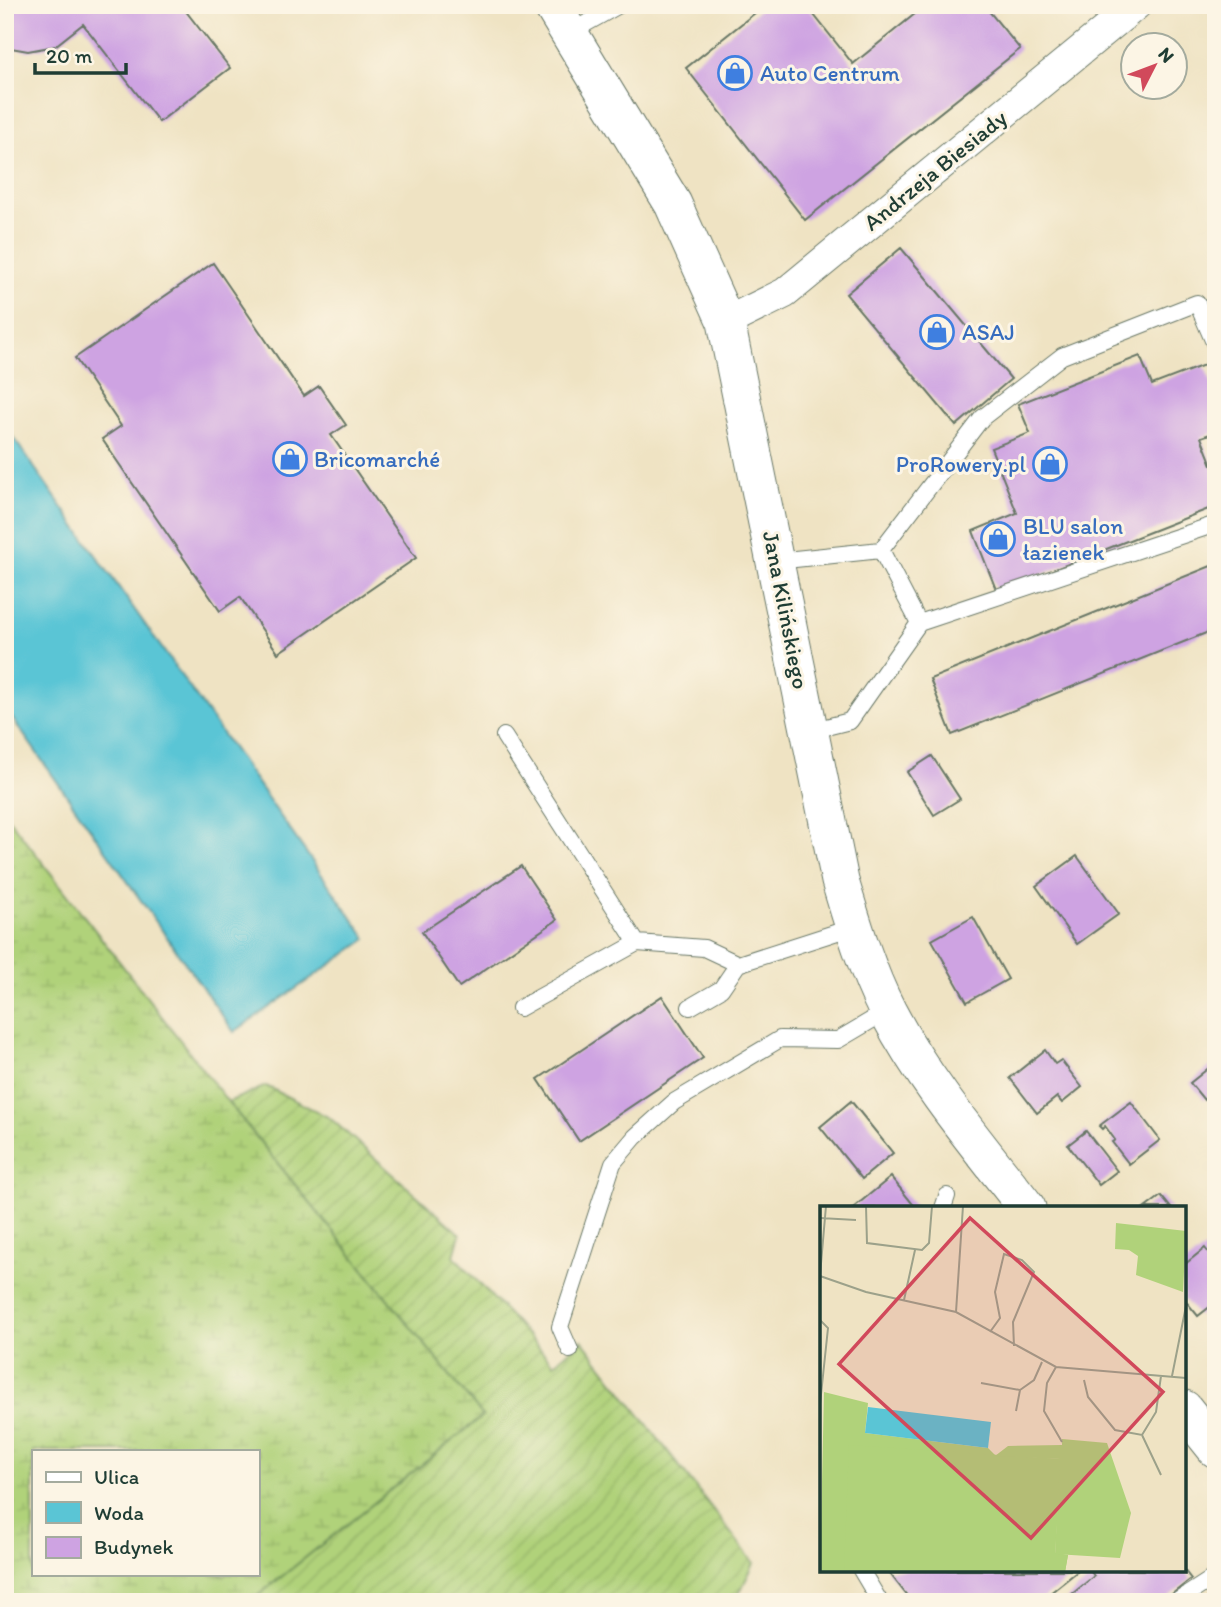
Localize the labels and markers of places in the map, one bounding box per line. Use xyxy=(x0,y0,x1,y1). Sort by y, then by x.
shop icon: Auto Centrum xyxy=(716,54,754,92)
place label: Auto Centrum xyxy=(760,59,900,87)
shop icon: ASAJ xyxy=(918,313,956,351)
place label: ASAJ xyxy=(962,318,1015,346)
shop icon: Bricomarché xyxy=(271,440,309,478)
place label: Bricomarché xyxy=(314,445,440,473)
shop icon: ProRowery.pl xyxy=(1031,445,1069,483)
place label: ProRowery.pl xyxy=(896,450,1026,478)
place label: BLU salon łazienek xyxy=(1022,512,1123,566)
shop icon: BLU salon łazienek xyxy=(979,520,1017,558)

